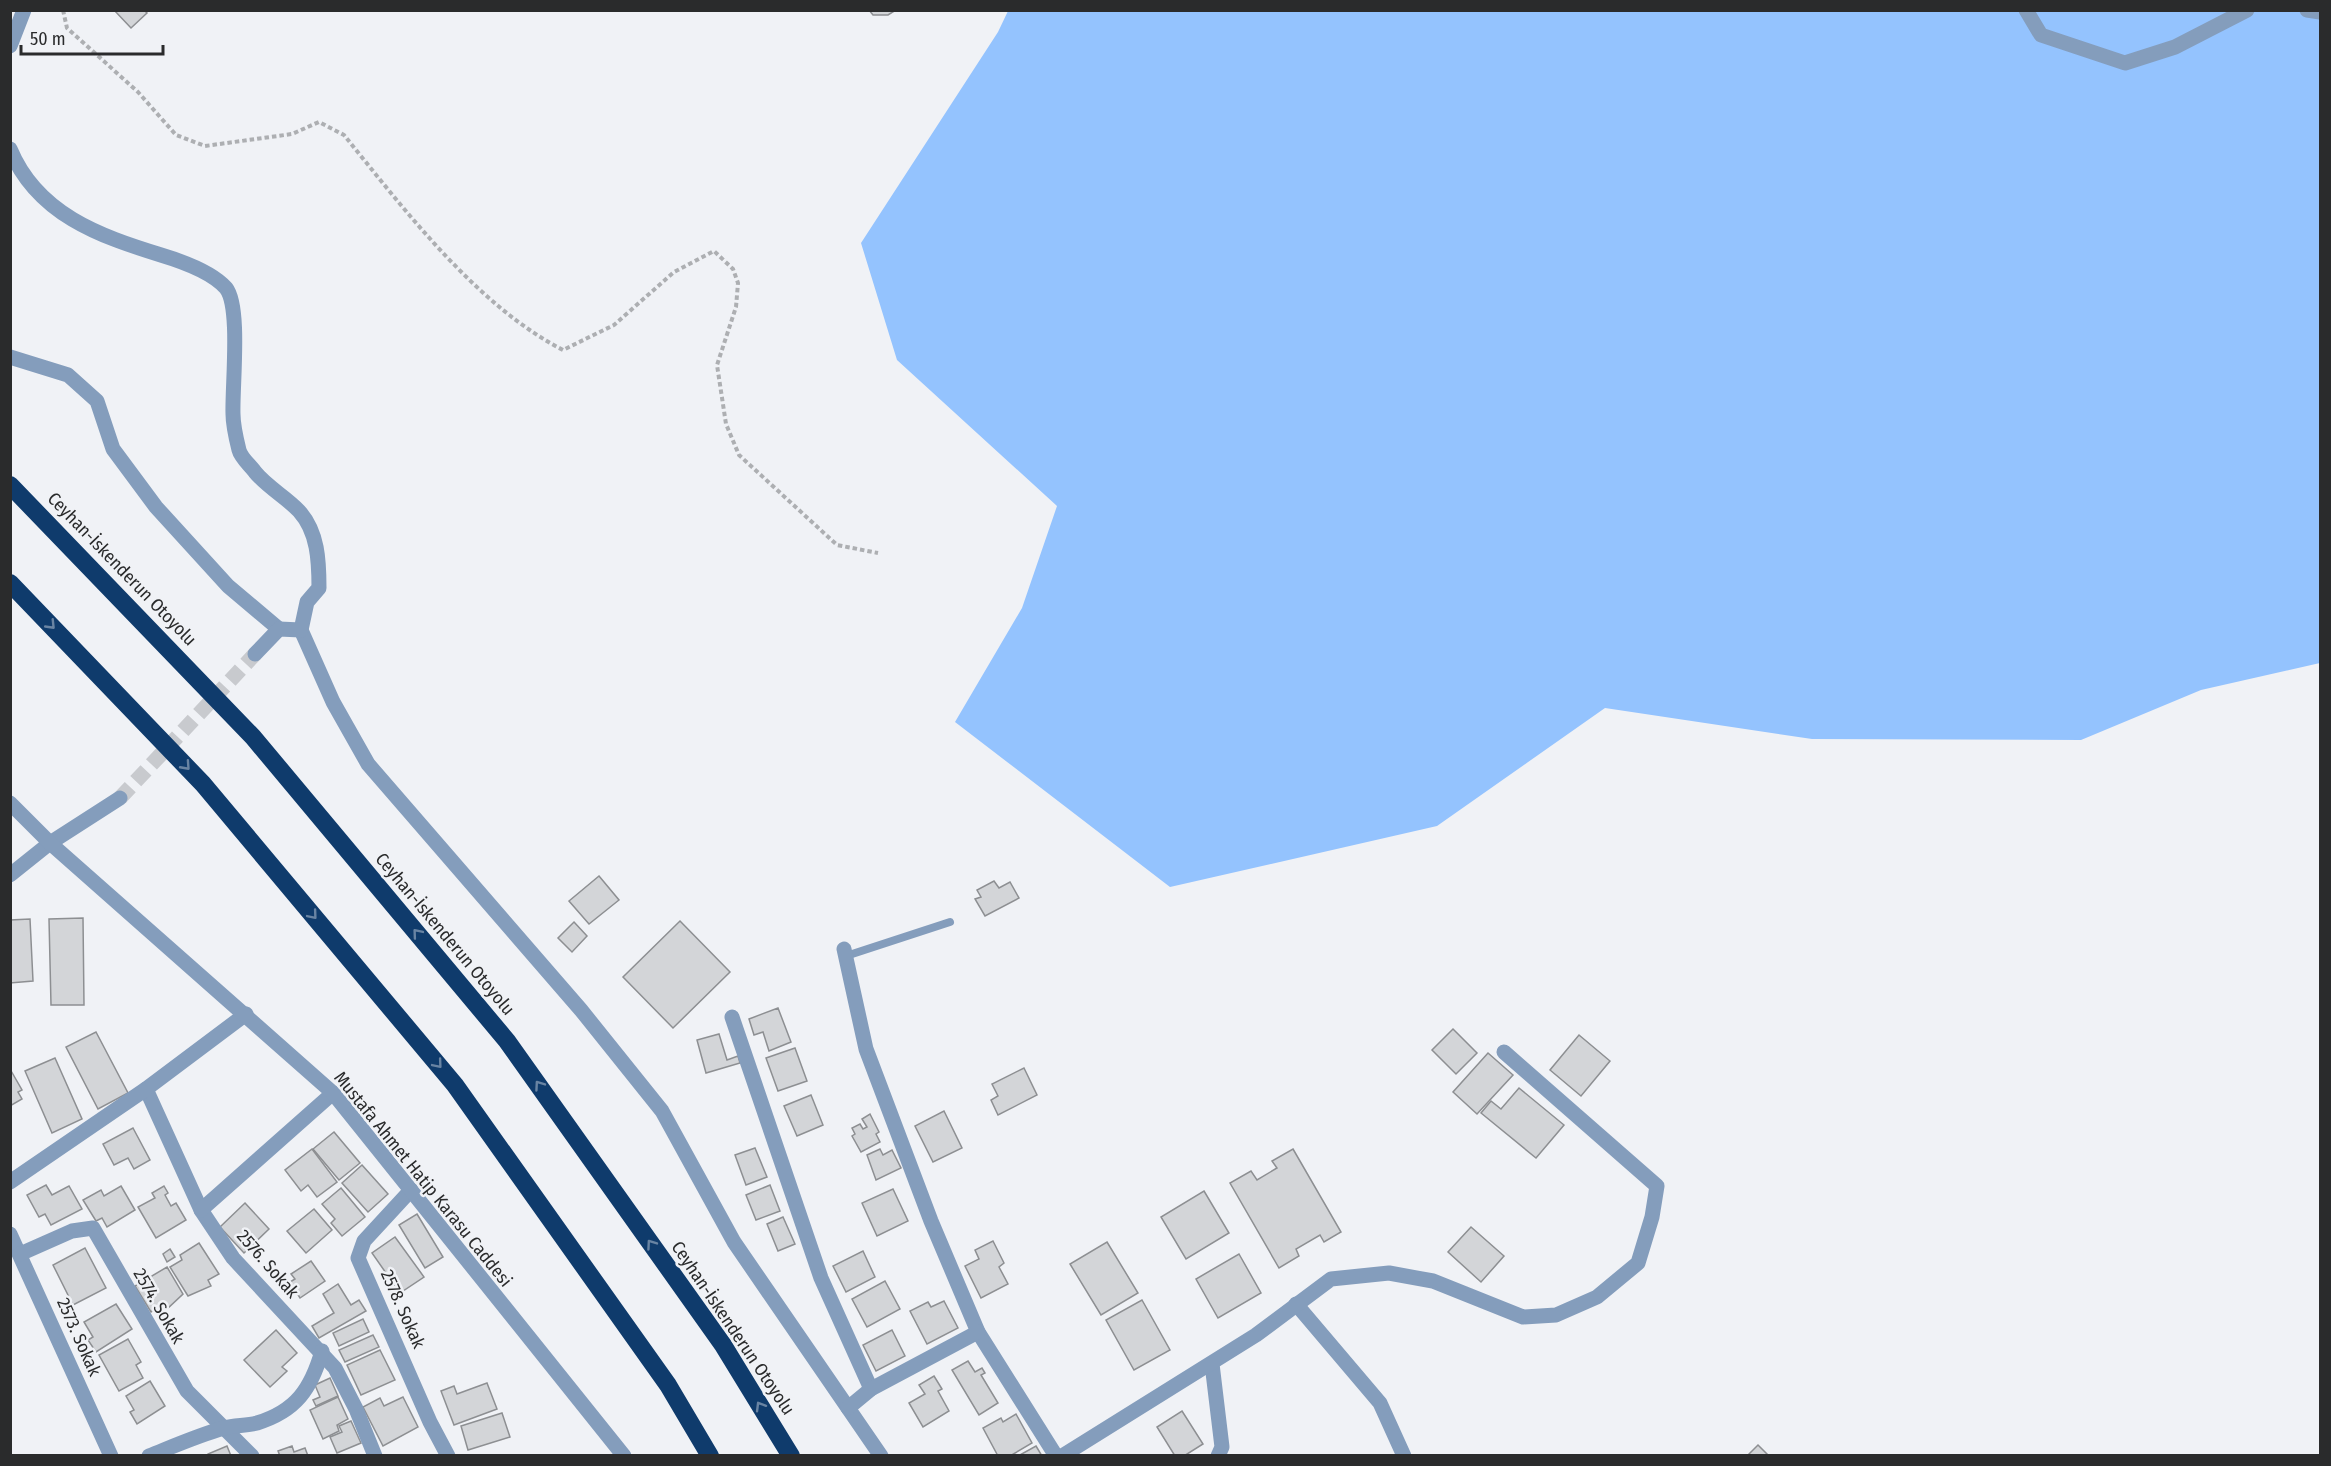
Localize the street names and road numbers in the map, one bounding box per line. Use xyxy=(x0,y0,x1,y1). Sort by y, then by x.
street label: Ceyhan-İskenderun Otoyolu xyxy=(43,488,201,650)
street label: Ceyhan-İskenderun Otoyolu xyxy=(371,848,519,1020)
street label: Mustafa Ahmet Hatip Karasu Caddesi xyxy=(329,1067,517,1291)
street label: 2576. Sokak xyxy=(232,1225,304,1303)
street label: Ceyhan-İskenderun Otoyolu xyxy=(667,1237,799,1419)
street label: 2574. Sokak xyxy=(129,1265,190,1348)
street label: 2578. Sokak xyxy=(376,1266,430,1352)
street label: 2573. Sokak xyxy=(52,1295,106,1380)

